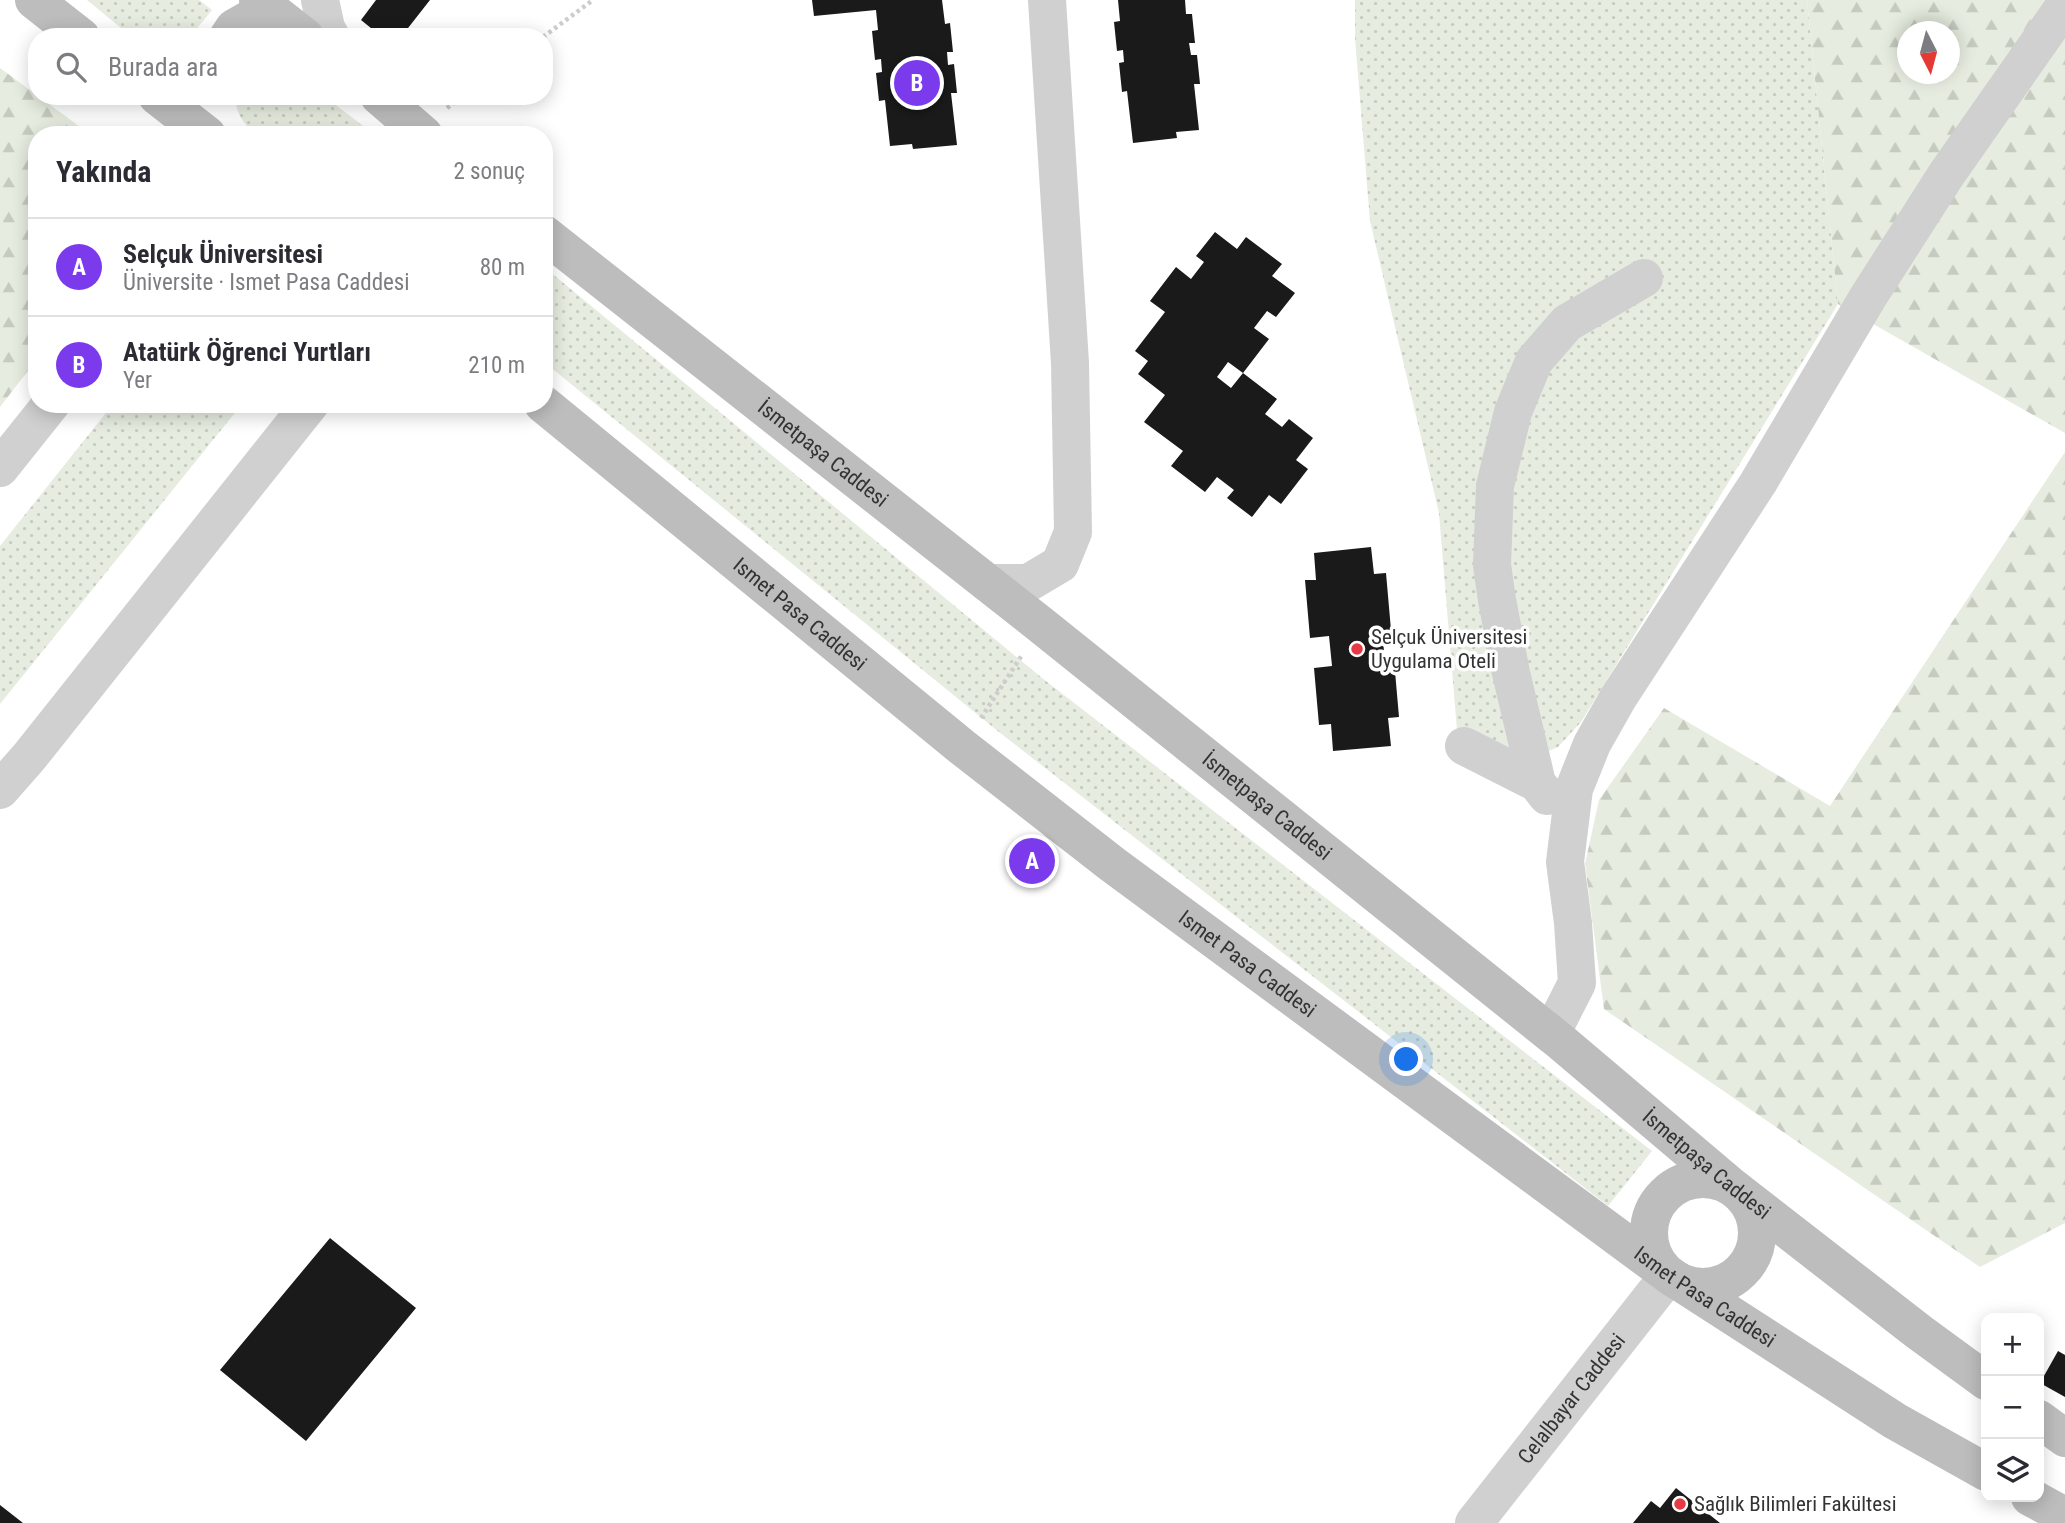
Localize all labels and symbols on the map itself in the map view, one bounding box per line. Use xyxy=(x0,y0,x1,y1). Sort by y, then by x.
north arrow xyxy=(1897,21,1960,84)
pin: B xyxy=(894,57,940,109)
street label: İsmetpaşa Caddesi xyxy=(753,395,893,512)
street label: Ismet Pasa Caddesi xyxy=(729,553,871,676)
place label: Selçuk Üniversitesi Uygulama Oteli xyxy=(1371,625,1527,673)
marker: Selçuk Üniversitesi Uygulama Oteli xyxy=(1349,641,1365,657)
street label: İsmetpaşa Caddesi xyxy=(1198,747,1336,865)
pin: A xyxy=(1009,835,1055,887)
street label: Ismet Pasa Caddesi xyxy=(1174,905,1321,1022)
your location xyxy=(1389,1042,1423,1076)
street label: İsmetpaşa Caddesi xyxy=(1638,1104,1775,1224)
street label: Ismet Pasa Caddesi xyxy=(1629,1241,1780,1353)
street label: Celalbayar Caddesi xyxy=(1513,1329,1630,1469)
place label: Sağlık Bilimleri Fakültesi xyxy=(1694,1492,1896,1516)
marker: Sağlık Bilimleri Fakültesi xyxy=(1672,1496,1688,1512)

